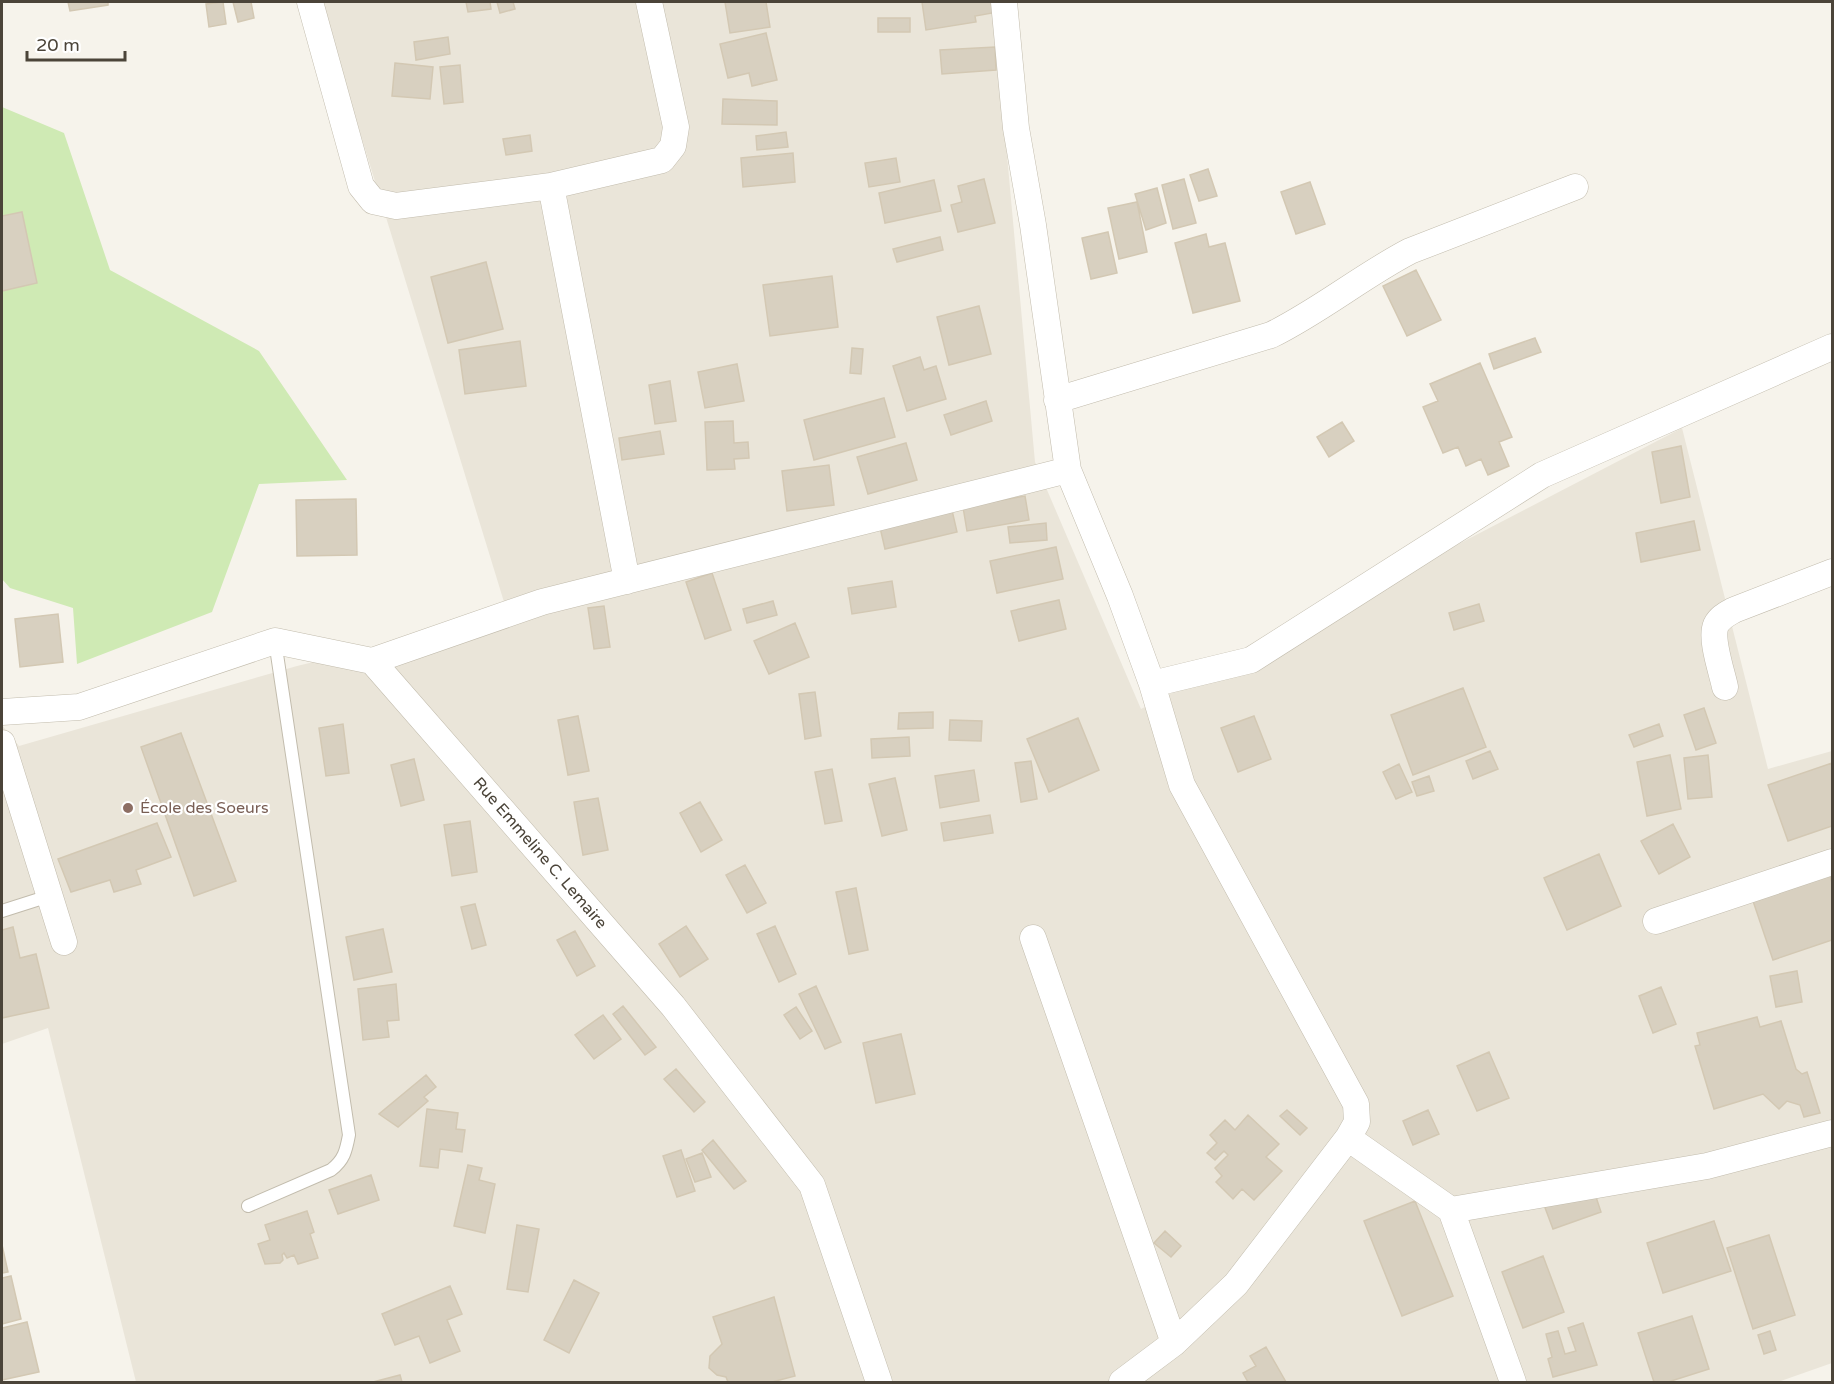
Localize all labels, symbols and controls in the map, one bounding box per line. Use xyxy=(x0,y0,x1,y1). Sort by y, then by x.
scale bar xyxy=(27,24,124,62)
text: 20 m xyxy=(36,34,80,56)
street label: Rue Emmeline C. Lemaire xyxy=(469,773,611,933)
place label: École des Soeurs xyxy=(140,798,269,818)
marker: École des Soeurs xyxy=(121,801,135,815)

